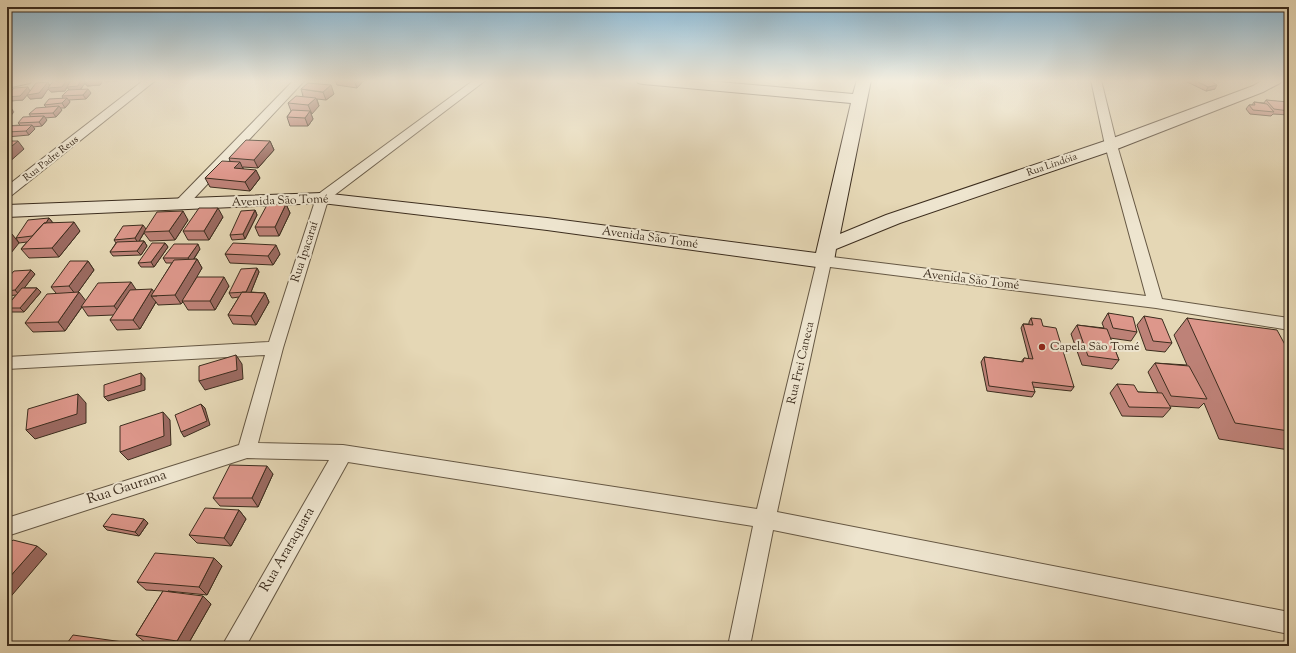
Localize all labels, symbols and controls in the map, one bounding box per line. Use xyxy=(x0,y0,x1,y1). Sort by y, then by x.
street label: Rua Padre Reus xyxy=(20,133,82,185)
street label: Rua Lindóia xyxy=(1025,149,1080,181)
street label: Avenida São Tomé xyxy=(231,190,329,212)
street label: Rua Ipacaraí xyxy=(287,218,324,285)
street label: Avenida São Tomé xyxy=(601,222,700,254)
street label: Avenida São Tomé xyxy=(922,265,1021,295)
street label: Rua Frei Caneca xyxy=(783,319,819,406)
place label: Capela São Tomé xyxy=(1050,338,1140,356)
marker: Capela São Tomé xyxy=(1037,342,1047,352)
street label: Rua Gaurama xyxy=(85,466,170,510)
street label: Rua Araraquara xyxy=(256,503,321,596)

